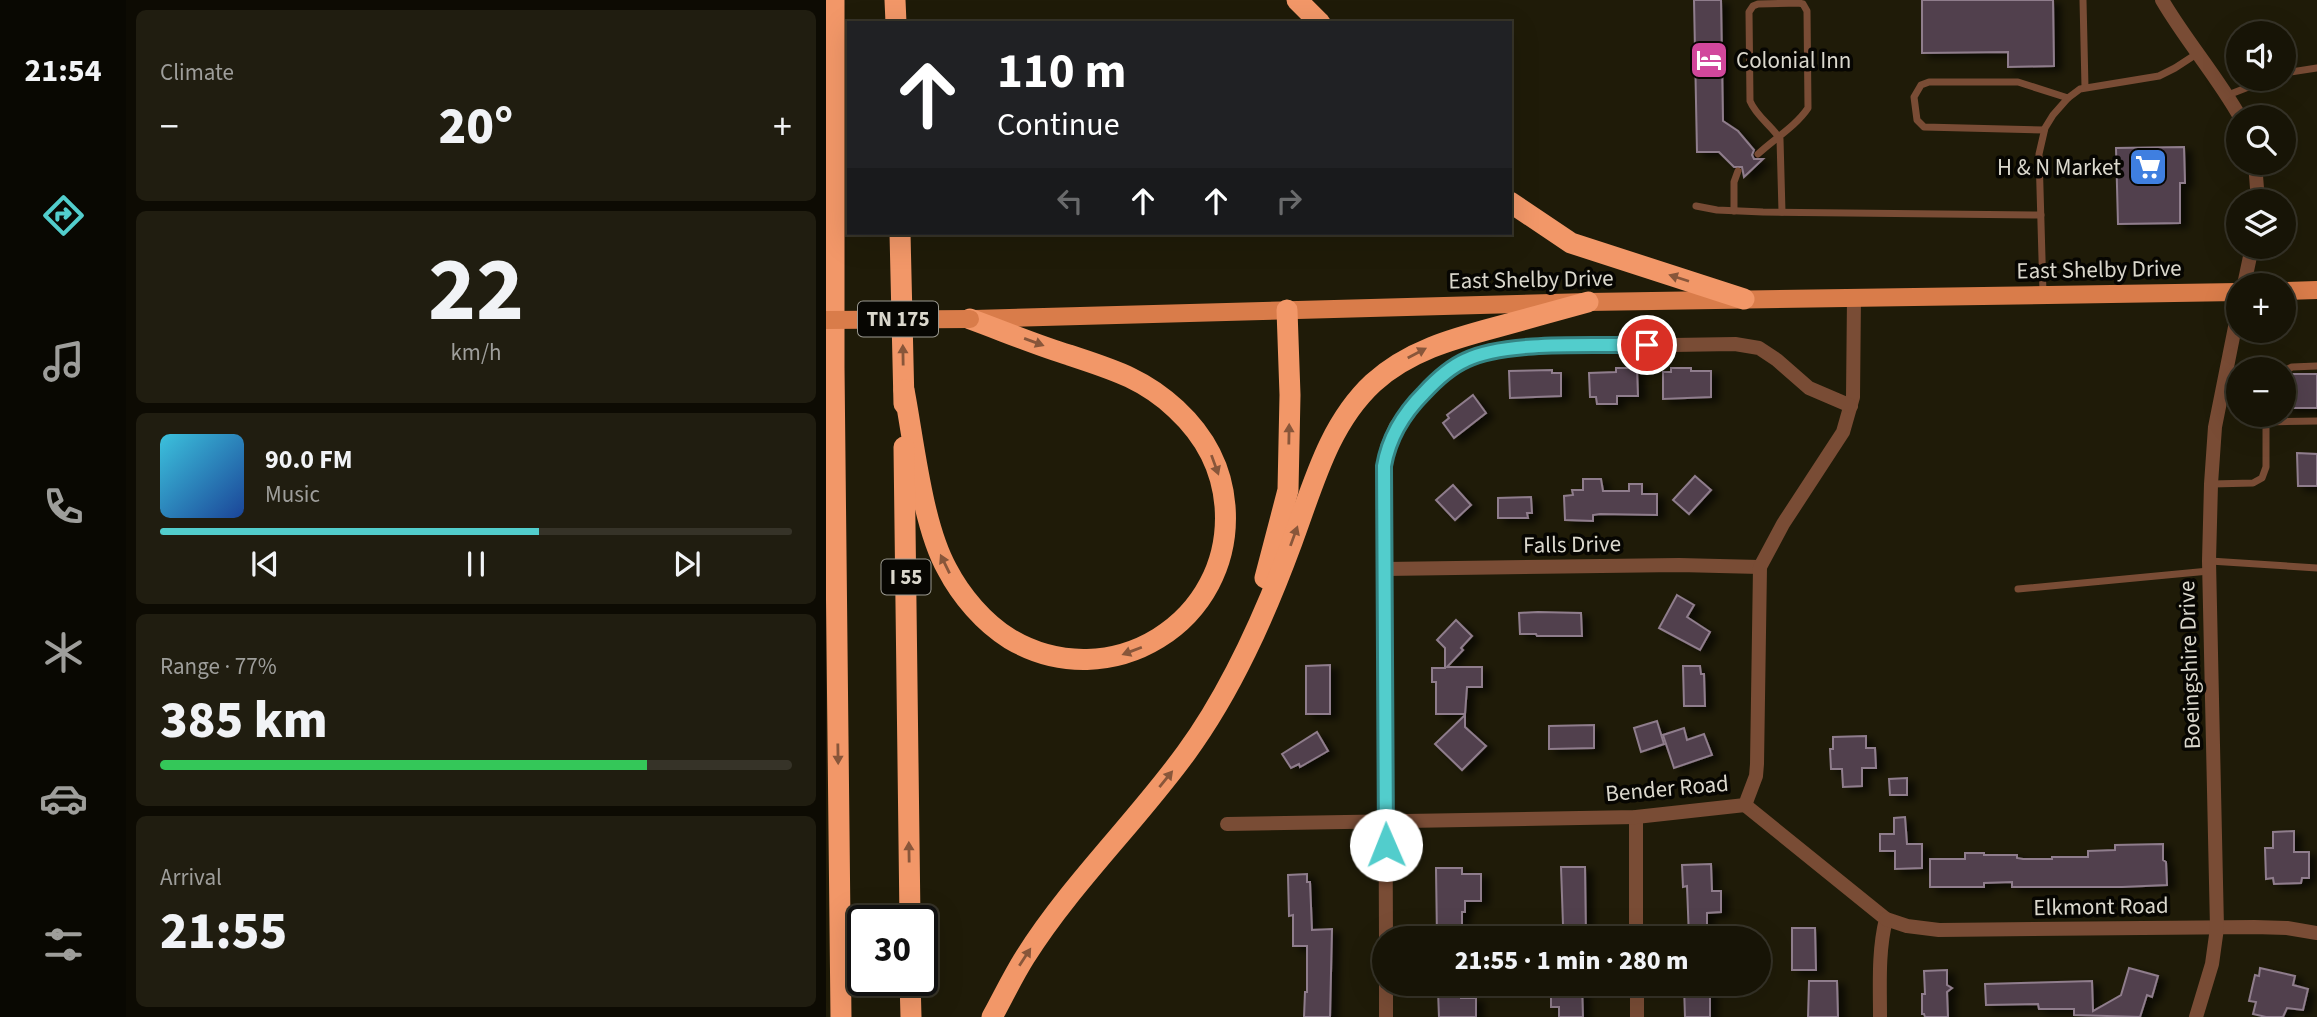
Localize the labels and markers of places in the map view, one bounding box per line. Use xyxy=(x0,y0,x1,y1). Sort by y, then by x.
hotel icon: Colonial Inn xyxy=(1688,39,1730,81)
place label: Colonial Inn xyxy=(1736,44,1851,77)
supermarket icon: H & N Market xyxy=(2127,146,2169,188)
place label: H & N Market xyxy=(1997,151,2121,184)
pin xyxy=(1617,315,1677,375)

